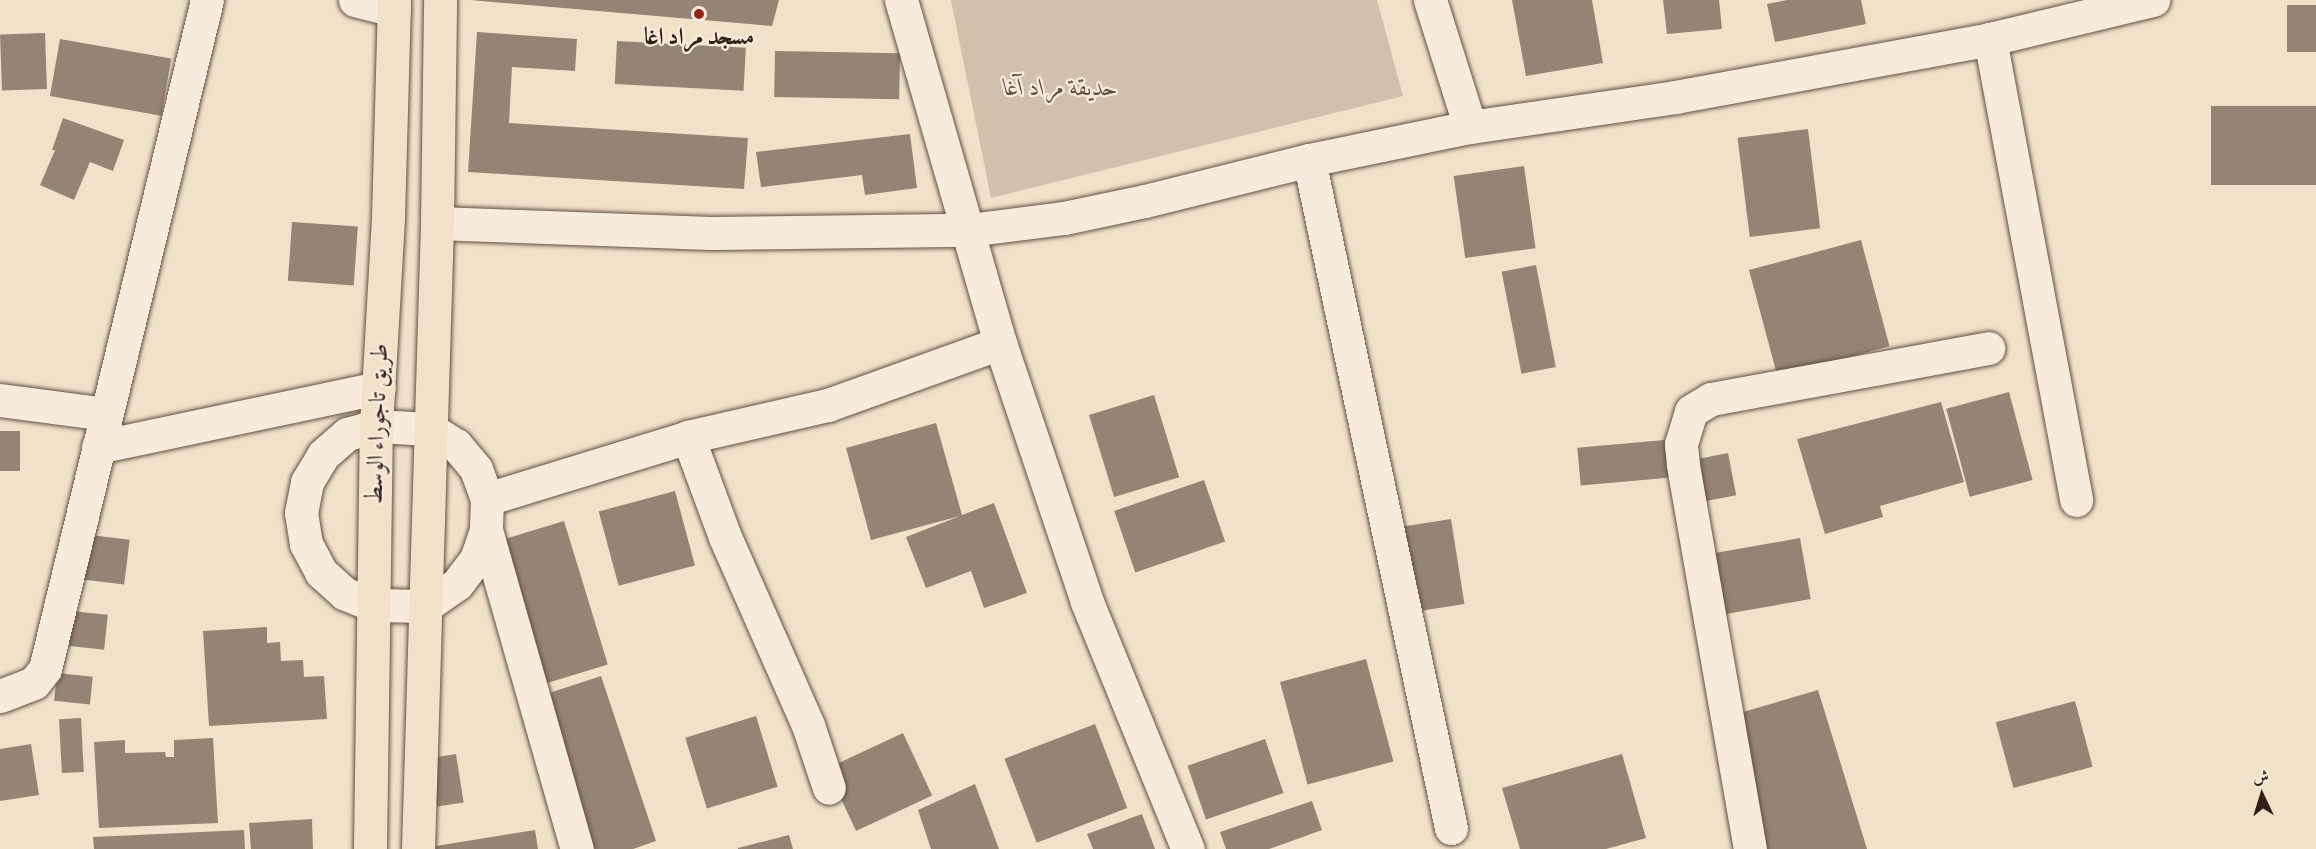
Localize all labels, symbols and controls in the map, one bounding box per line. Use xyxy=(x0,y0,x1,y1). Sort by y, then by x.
marker: مسجد مراد اغا xyxy=(692,7,706,21)
place label: مسجد مراد اغا xyxy=(644,24,754,52)
park label: حديقة مراد آغا xyxy=(1004,75,1118,103)
street label: طريق تاجوراء الوسط xyxy=(361,343,395,505)
north arrow xyxy=(2232,765,2292,825)
text: ش xyxy=(2252,767,2269,788)

